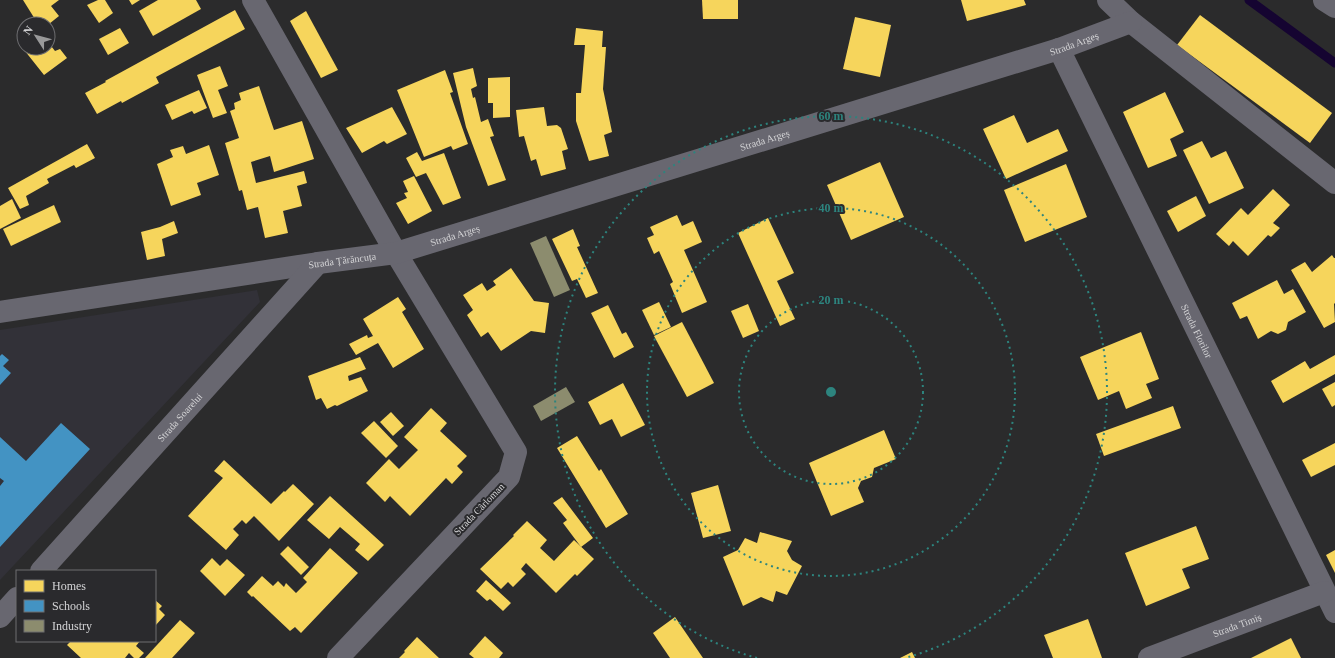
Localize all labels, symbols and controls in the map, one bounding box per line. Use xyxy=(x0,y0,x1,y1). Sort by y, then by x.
north arrow xyxy=(16,16,56,56)
text: N xyxy=(21,23,35,37)
street label: Strada Argeș xyxy=(1048,29,1100,57)
text: 60 m xyxy=(819,109,844,123)
street label: Strada Argeș xyxy=(738,127,791,152)
text: 40 m xyxy=(819,201,844,215)
street label: Strada Argeș xyxy=(429,222,481,248)
street label: Strada Țărăncuța xyxy=(307,250,377,270)
text: 20 m xyxy=(819,293,844,307)
street label: Strada Florilor xyxy=(1179,302,1215,360)
centre of rings xyxy=(824,385,838,399)
street label: Strada Soarelui xyxy=(155,390,204,444)
street label: Strada Cârloman xyxy=(452,481,506,537)
legend xyxy=(16,570,156,642)
text: Homes xyxy=(52,579,86,593)
text: Schools xyxy=(52,599,90,613)
street label: Strada Timiș xyxy=(1211,611,1263,639)
text: Industry xyxy=(52,619,92,633)

